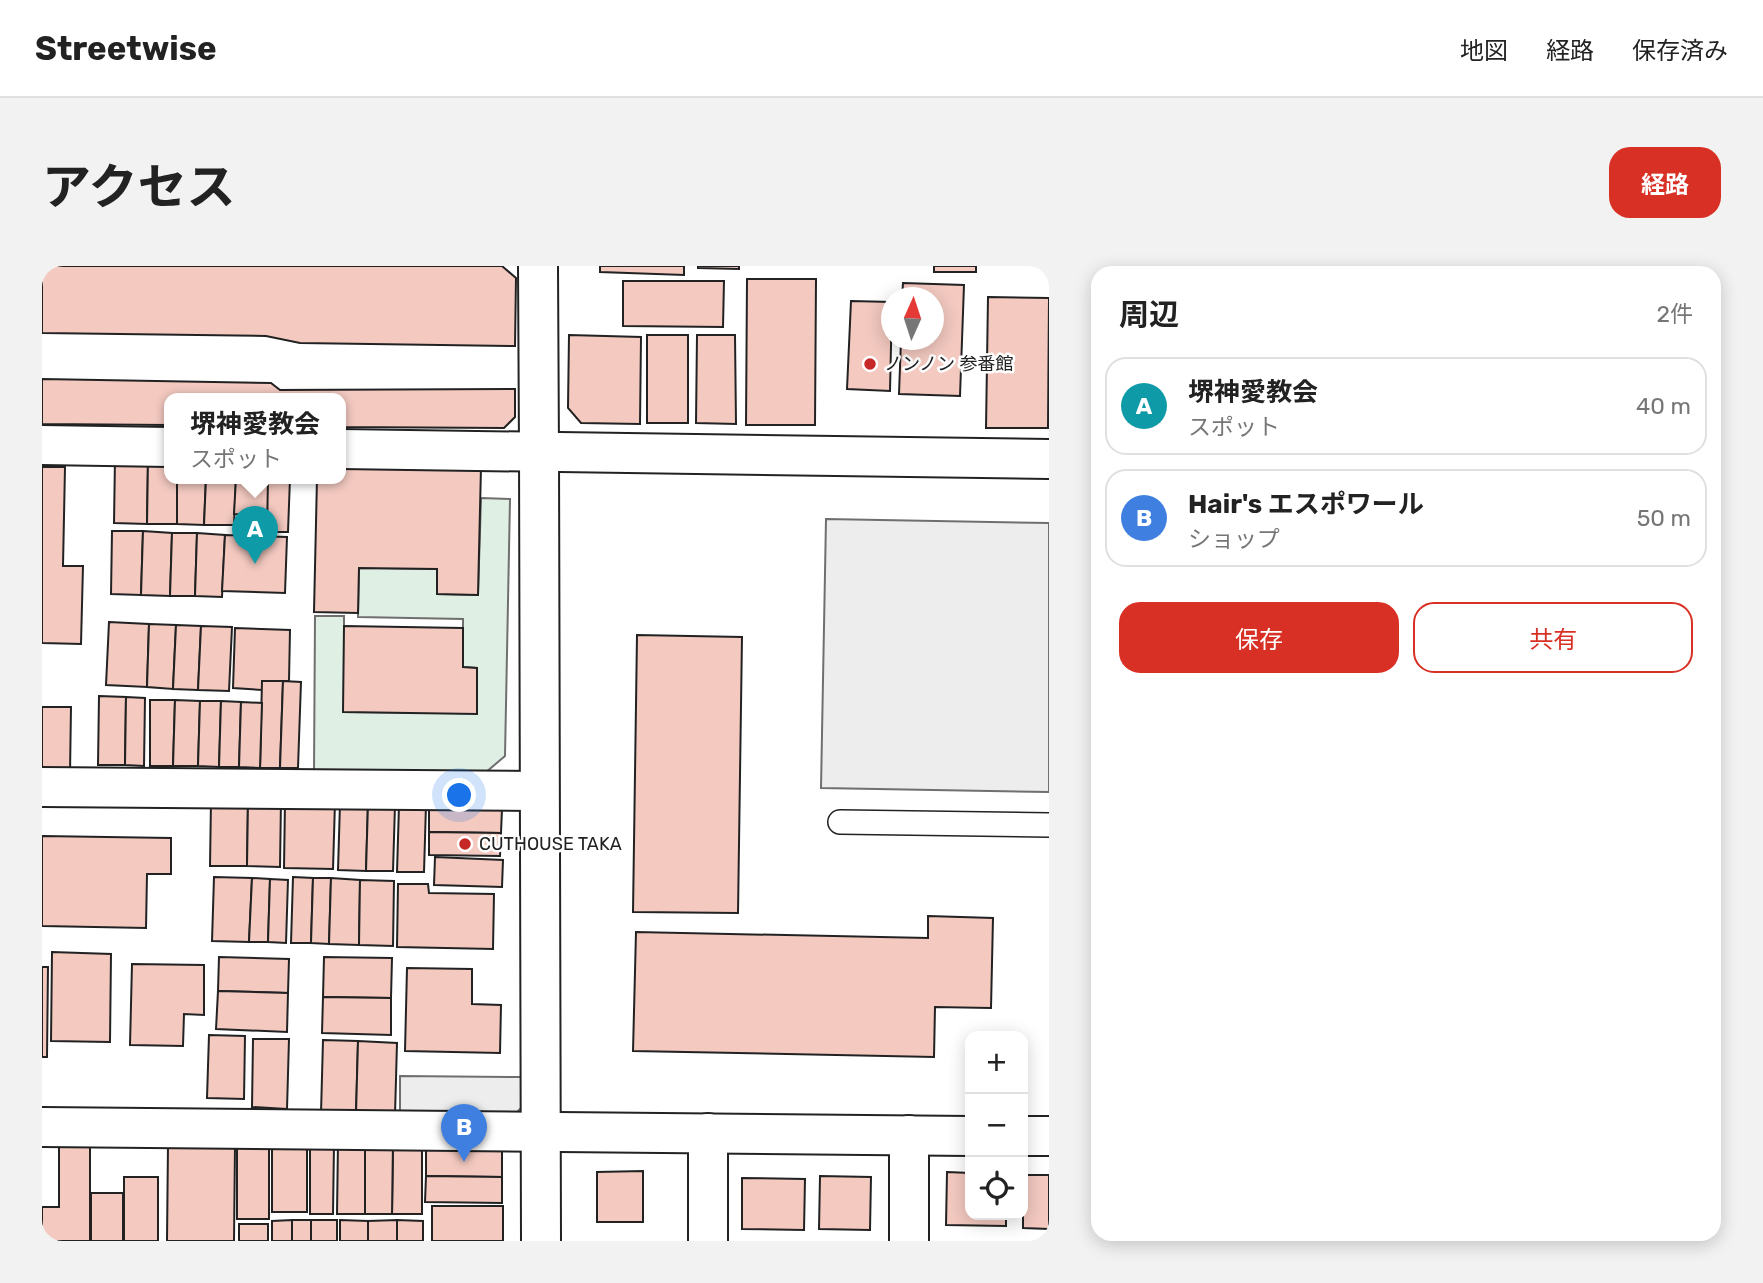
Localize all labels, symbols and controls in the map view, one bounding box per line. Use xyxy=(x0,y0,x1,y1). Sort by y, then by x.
text: Streetwise xyxy=(35,29,217,68)
text: 地図 xyxy=(1460,37,1508,65)
text: 経路 xyxy=(1546,37,1594,65)
text: 保存済み xyxy=(1632,37,1728,65)
button: 経路 xyxy=(1609,147,1721,218)
text: アクセス xyxy=(42,158,236,216)
north arrow xyxy=(881,287,944,350)
text: 周辺 xyxy=(1119,297,1179,333)
text: 2件 xyxy=(1656,300,1693,328)
place label: ノンノン 参番館 xyxy=(884,353,1014,375)
marker: ノンノン 参番館 xyxy=(862,356,878,372)
text: 堺神愛教会 xyxy=(1188,377,1318,408)
text: A xyxy=(1136,392,1152,420)
text: 40 m xyxy=(1636,392,1691,420)
popup xyxy=(164,393,346,484)
text: 堺神愛教会 xyxy=(190,409,320,440)
text: スポット xyxy=(1188,413,1280,441)
text: スポット xyxy=(190,445,282,473)
text: Hair's エスポワール xyxy=(1188,489,1424,520)
text: B xyxy=(1136,504,1152,532)
text: 50 m xyxy=(1637,504,1691,532)
pin: A xyxy=(232,506,278,564)
text: ショップ xyxy=(1188,525,1280,553)
button: 保存 xyxy=(1119,602,1399,673)
button: 共有 xyxy=(1413,602,1693,673)
your location xyxy=(442,778,476,812)
place label: CUTHOUSE TAKA xyxy=(479,833,622,855)
marker: CUTHOUSE TAKA xyxy=(457,836,473,852)
map controls xyxy=(965,1031,1028,1220)
button: + xyxy=(965,1031,1028,1094)
button: − xyxy=(965,1094,1028,1157)
pin: B xyxy=(441,1104,487,1162)
button: locate xyxy=(965,1157,1028,1220)

